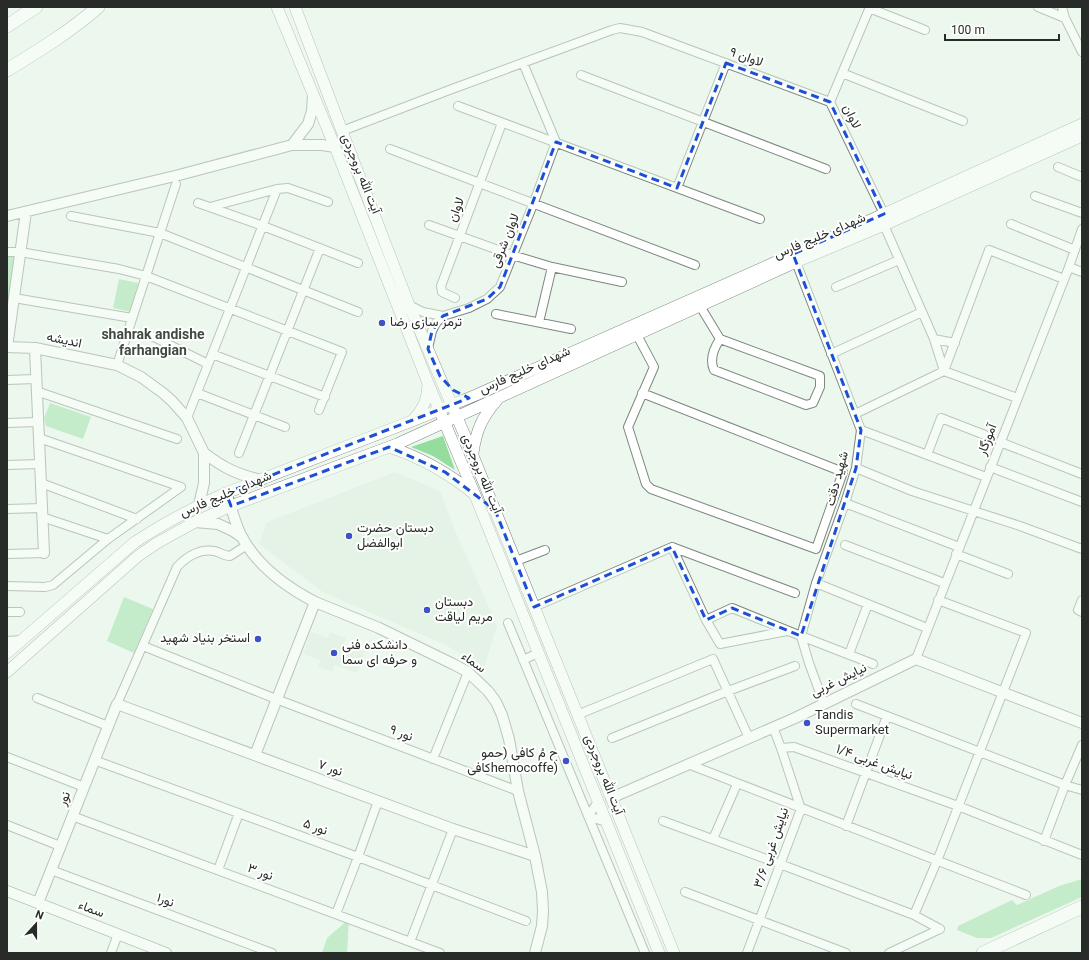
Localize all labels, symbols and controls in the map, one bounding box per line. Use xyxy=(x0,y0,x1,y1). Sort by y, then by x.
scale bar xyxy=(945,16,1059,42)
text: 100 m xyxy=(951,22,985,40)
street label: لاوان ۹ xyxy=(726,43,766,73)
street label: لاوان xyxy=(837,101,865,133)
street label: آیت الله بروجردی xyxy=(335,131,386,218)
street label: لاوان xyxy=(443,195,471,225)
street label: شهدای خلیج فارس xyxy=(771,209,869,265)
street label: لاوان شرقی xyxy=(486,211,526,271)
place label: ترمز سازی رضا xyxy=(390,313,462,333)
marker: ترمز سازی رضا xyxy=(377,318,387,328)
district label: shahrak andishe farhangian xyxy=(101,325,205,363)
street label: اندیشه xyxy=(45,328,83,354)
street label: شهدای خلیج فارس xyxy=(476,342,574,400)
street label: آموزگار xyxy=(972,420,1004,460)
street label: آیت الله بروجردی xyxy=(455,431,507,518)
street label: شهید دقت xyxy=(821,449,855,509)
street label: شهدای خلیج فارس xyxy=(177,467,275,523)
place label: دبستان حضرت ابوالفضل xyxy=(357,519,434,554)
marker: دبستان حضرت ابوالفضل xyxy=(344,531,354,541)
place label: دبستان مریم لیاقت xyxy=(435,593,493,628)
marker: دبستان مریم لیاقت xyxy=(422,605,432,615)
place label: استخر بنیاد شهید xyxy=(160,629,250,649)
marker: استخر بنیاد شهید xyxy=(253,634,263,644)
place label: دانشکده فنی و حرفه ای سما xyxy=(342,636,417,671)
street label: سماء xyxy=(456,647,490,679)
marker: دانشکده فنی و حرفه ای سما xyxy=(329,648,339,658)
street label: نیایش غربی xyxy=(807,659,871,703)
place label: Tandis Supermarket xyxy=(815,706,889,741)
marker: Tandis Supermarket xyxy=(802,718,812,728)
street label: نور ۹ xyxy=(386,720,416,748)
street label: آیت الله بروجردی xyxy=(578,732,629,819)
street label: نیایش غربی ۱/۴ xyxy=(833,740,915,786)
place label: حِ مُ کافی (حمو کافیhemocoffe) xyxy=(467,744,558,779)
street label: نور ۷ xyxy=(315,755,345,783)
marker: حِ مُ کافی (حمو کافیhemocoffe) xyxy=(561,756,571,766)
street label: نور xyxy=(53,789,77,810)
street label: نیایش غربی ۳/۶ xyxy=(749,805,795,891)
street label: نور ۵ xyxy=(300,814,330,842)
street label: نور ۳ xyxy=(244,859,276,887)
street label: نور۱ xyxy=(153,888,177,914)
street label: سماء xyxy=(75,896,107,924)
north arrow xyxy=(16,904,56,944)
text: N xyxy=(32,907,46,925)

